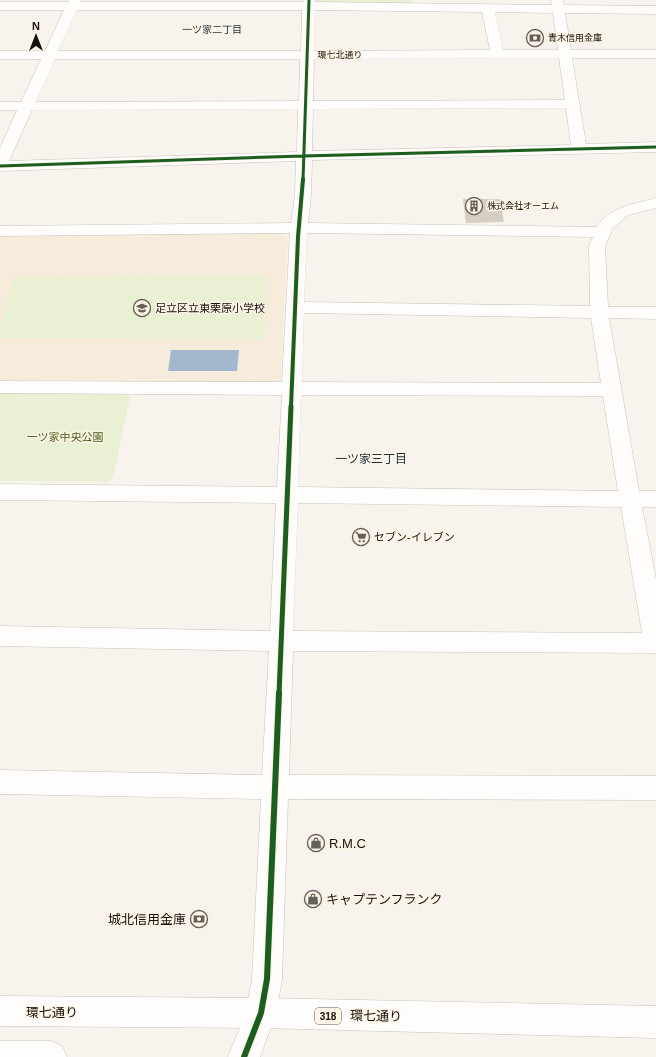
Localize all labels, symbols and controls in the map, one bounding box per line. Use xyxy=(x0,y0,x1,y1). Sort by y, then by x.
north arrow xyxy=(16,16,56,56)
text: N xyxy=(32,20,40,32)
district label: 一ツ家二丁目 xyxy=(182,24,242,35)
bank icon: 青木信用金庫 xyxy=(525,28,545,48)
place label: 青木信用金庫 xyxy=(548,33,602,43)
street label: 環七北通り xyxy=(317,50,363,60)
building icon: 株式会社オーエム xyxy=(464,196,484,216)
place label: 株式会社オーエム xyxy=(487,201,559,211)
school or university icon: 足立区立東栗原小学校 xyxy=(132,298,152,318)
place label: 足立区立東栗原小学校 xyxy=(155,302,265,314)
park label: 一ツ家中央公園 xyxy=(27,431,104,443)
district label: 一ツ家三丁目 xyxy=(335,452,407,466)
supermarket icon: セブン-イレブン xyxy=(351,527,371,547)
place label: セブン-イレブン xyxy=(374,531,455,543)
shop icon: R.M.C xyxy=(306,833,326,853)
place label: R.M.C xyxy=(329,836,366,851)
shop icon: キャプテンフランク xyxy=(303,889,323,909)
place label: キャプテンフランク xyxy=(326,892,443,907)
bank icon: 城北信用金庫 xyxy=(189,909,209,929)
place label: 城北信用金庫 xyxy=(108,912,186,927)
street label: 環七通り xyxy=(26,1005,78,1020)
road number: 318 xyxy=(315,1008,341,1024)
street label: 環七通り xyxy=(350,1008,402,1024)

